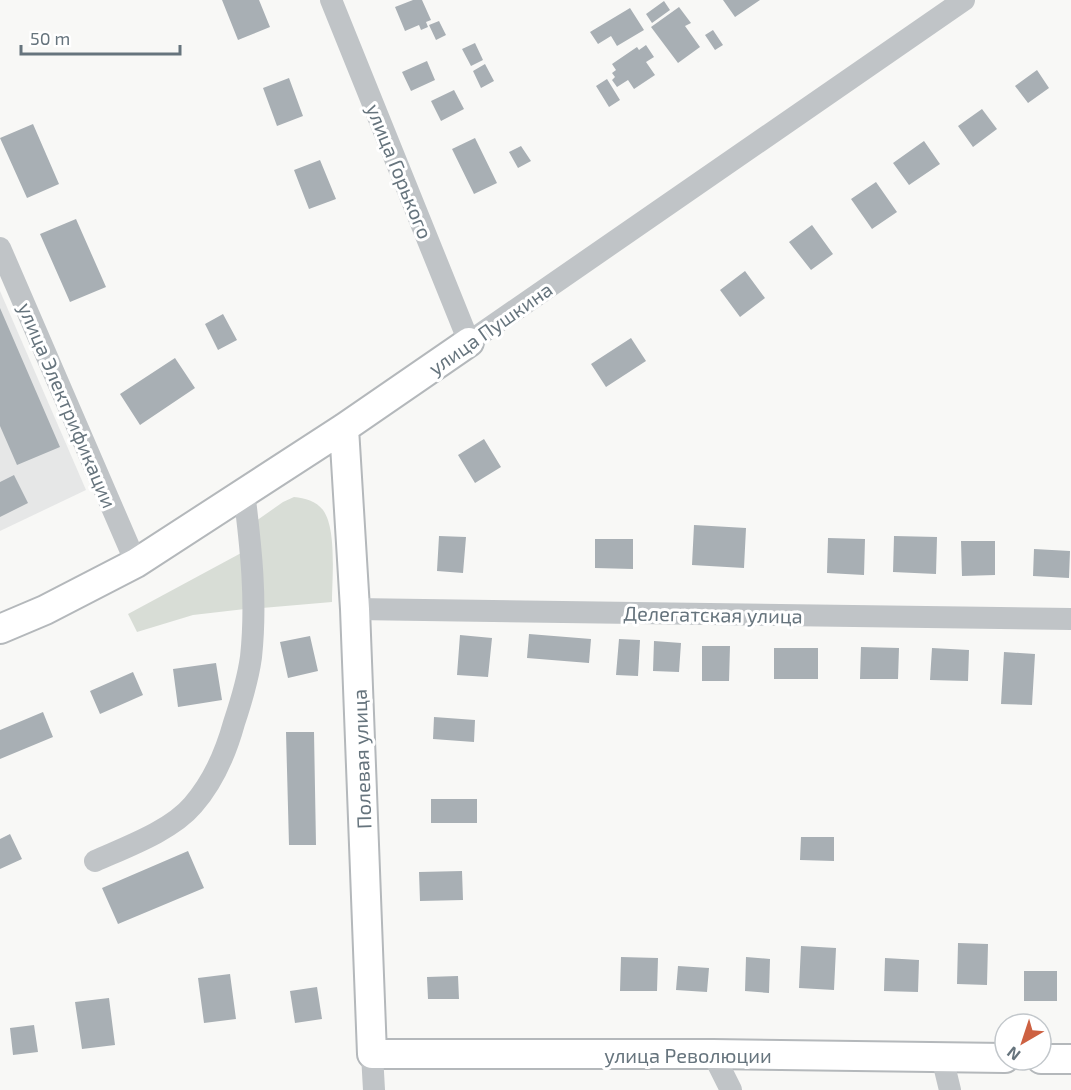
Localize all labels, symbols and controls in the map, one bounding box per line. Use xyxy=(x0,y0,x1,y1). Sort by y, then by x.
scale bar xyxy=(21,18,180,56)
text: 50 m xyxy=(30,27,70,49)
street label: улица Горького xyxy=(361,100,438,242)
street label: улица Пушкина xyxy=(423,276,557,380)
street label: улица Электрификации xyxy=(13,299,122,512)
street label: Делегатская улица xyxy=(623,600,803,629)
street label: Полевая улица xyxy=(347,689,376,829)
north arrow xyxy=(993,1012,1053,1072)
street label: улица Революции xyxy=(604,1043,772,1068)
text: N xyxy=(1003,1043,1024,1065)

